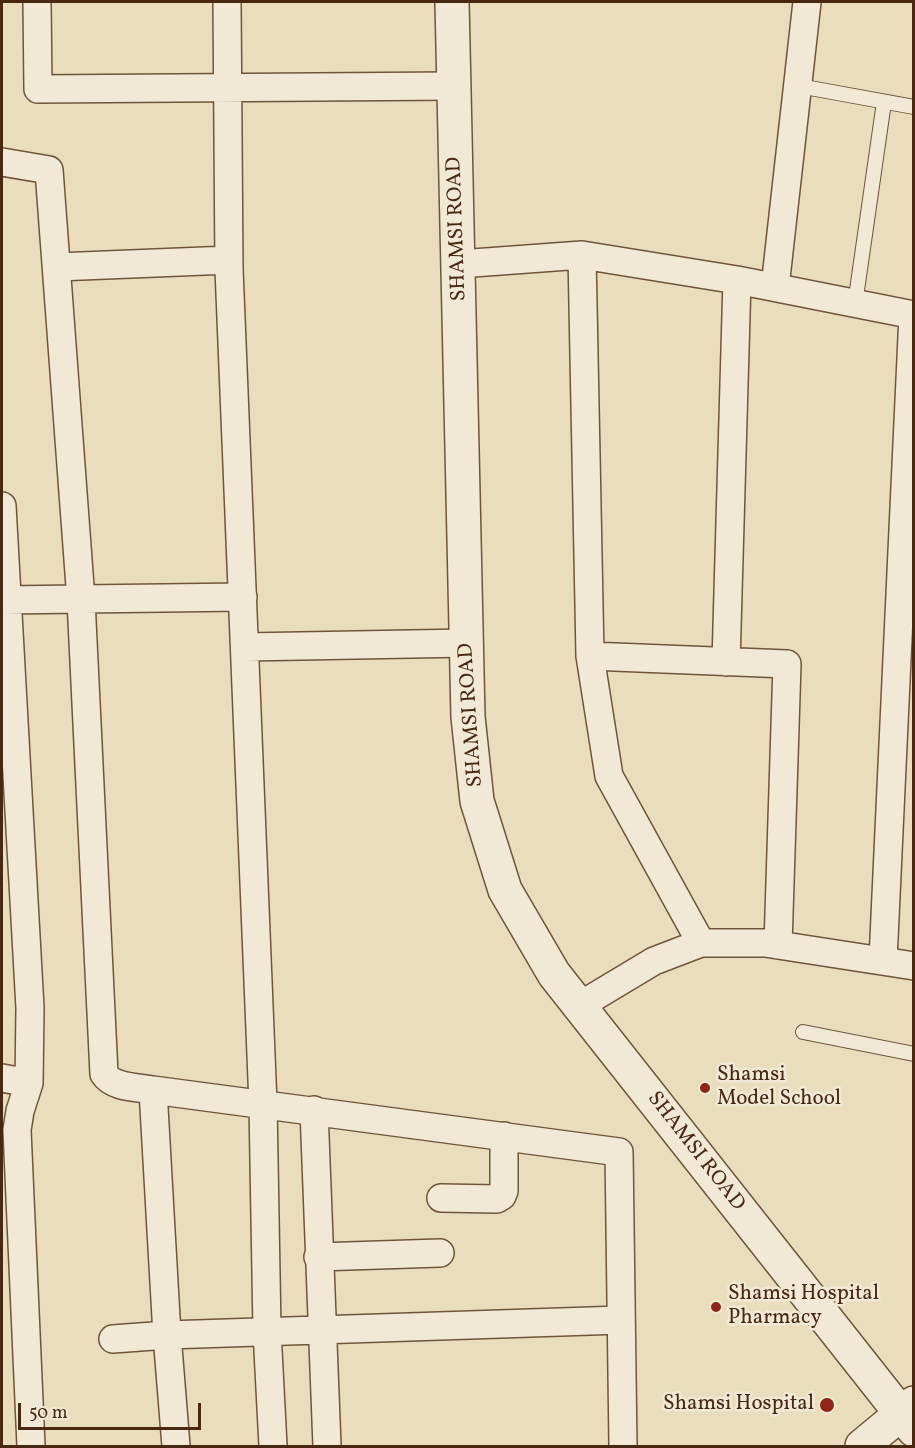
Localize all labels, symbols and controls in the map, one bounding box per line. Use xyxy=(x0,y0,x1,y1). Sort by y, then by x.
street label: SHAMSI ROAD xyxy=(443,156,473,302)
street label: SHAMSI ROAD xyxy=(454,642,490,788)
place label: Shamsi Model School xyxy=(717,1063,841,1113)
marker: Shamsi Model School xyxy=(698,1081,712,1095)
street label: SHAMSI ROAD xyxy=(641,1087,749,1217)
place label: Shamsi Hospital Pharmacy xyxy=(728,1282,879,1332)
marker: Shamsi Hospital Pharmacy xyxy=(709,1300,723,1314)
scale bar xyxy=(21,1391,204,1429)
place label: Shamsi Hospital xyxy=(663,1392,814,1418)
marker: Shamsi Hospital xyxy=(818,1396,836,1414)
text: 50 m xyxy=(29,1401,68,1426)

